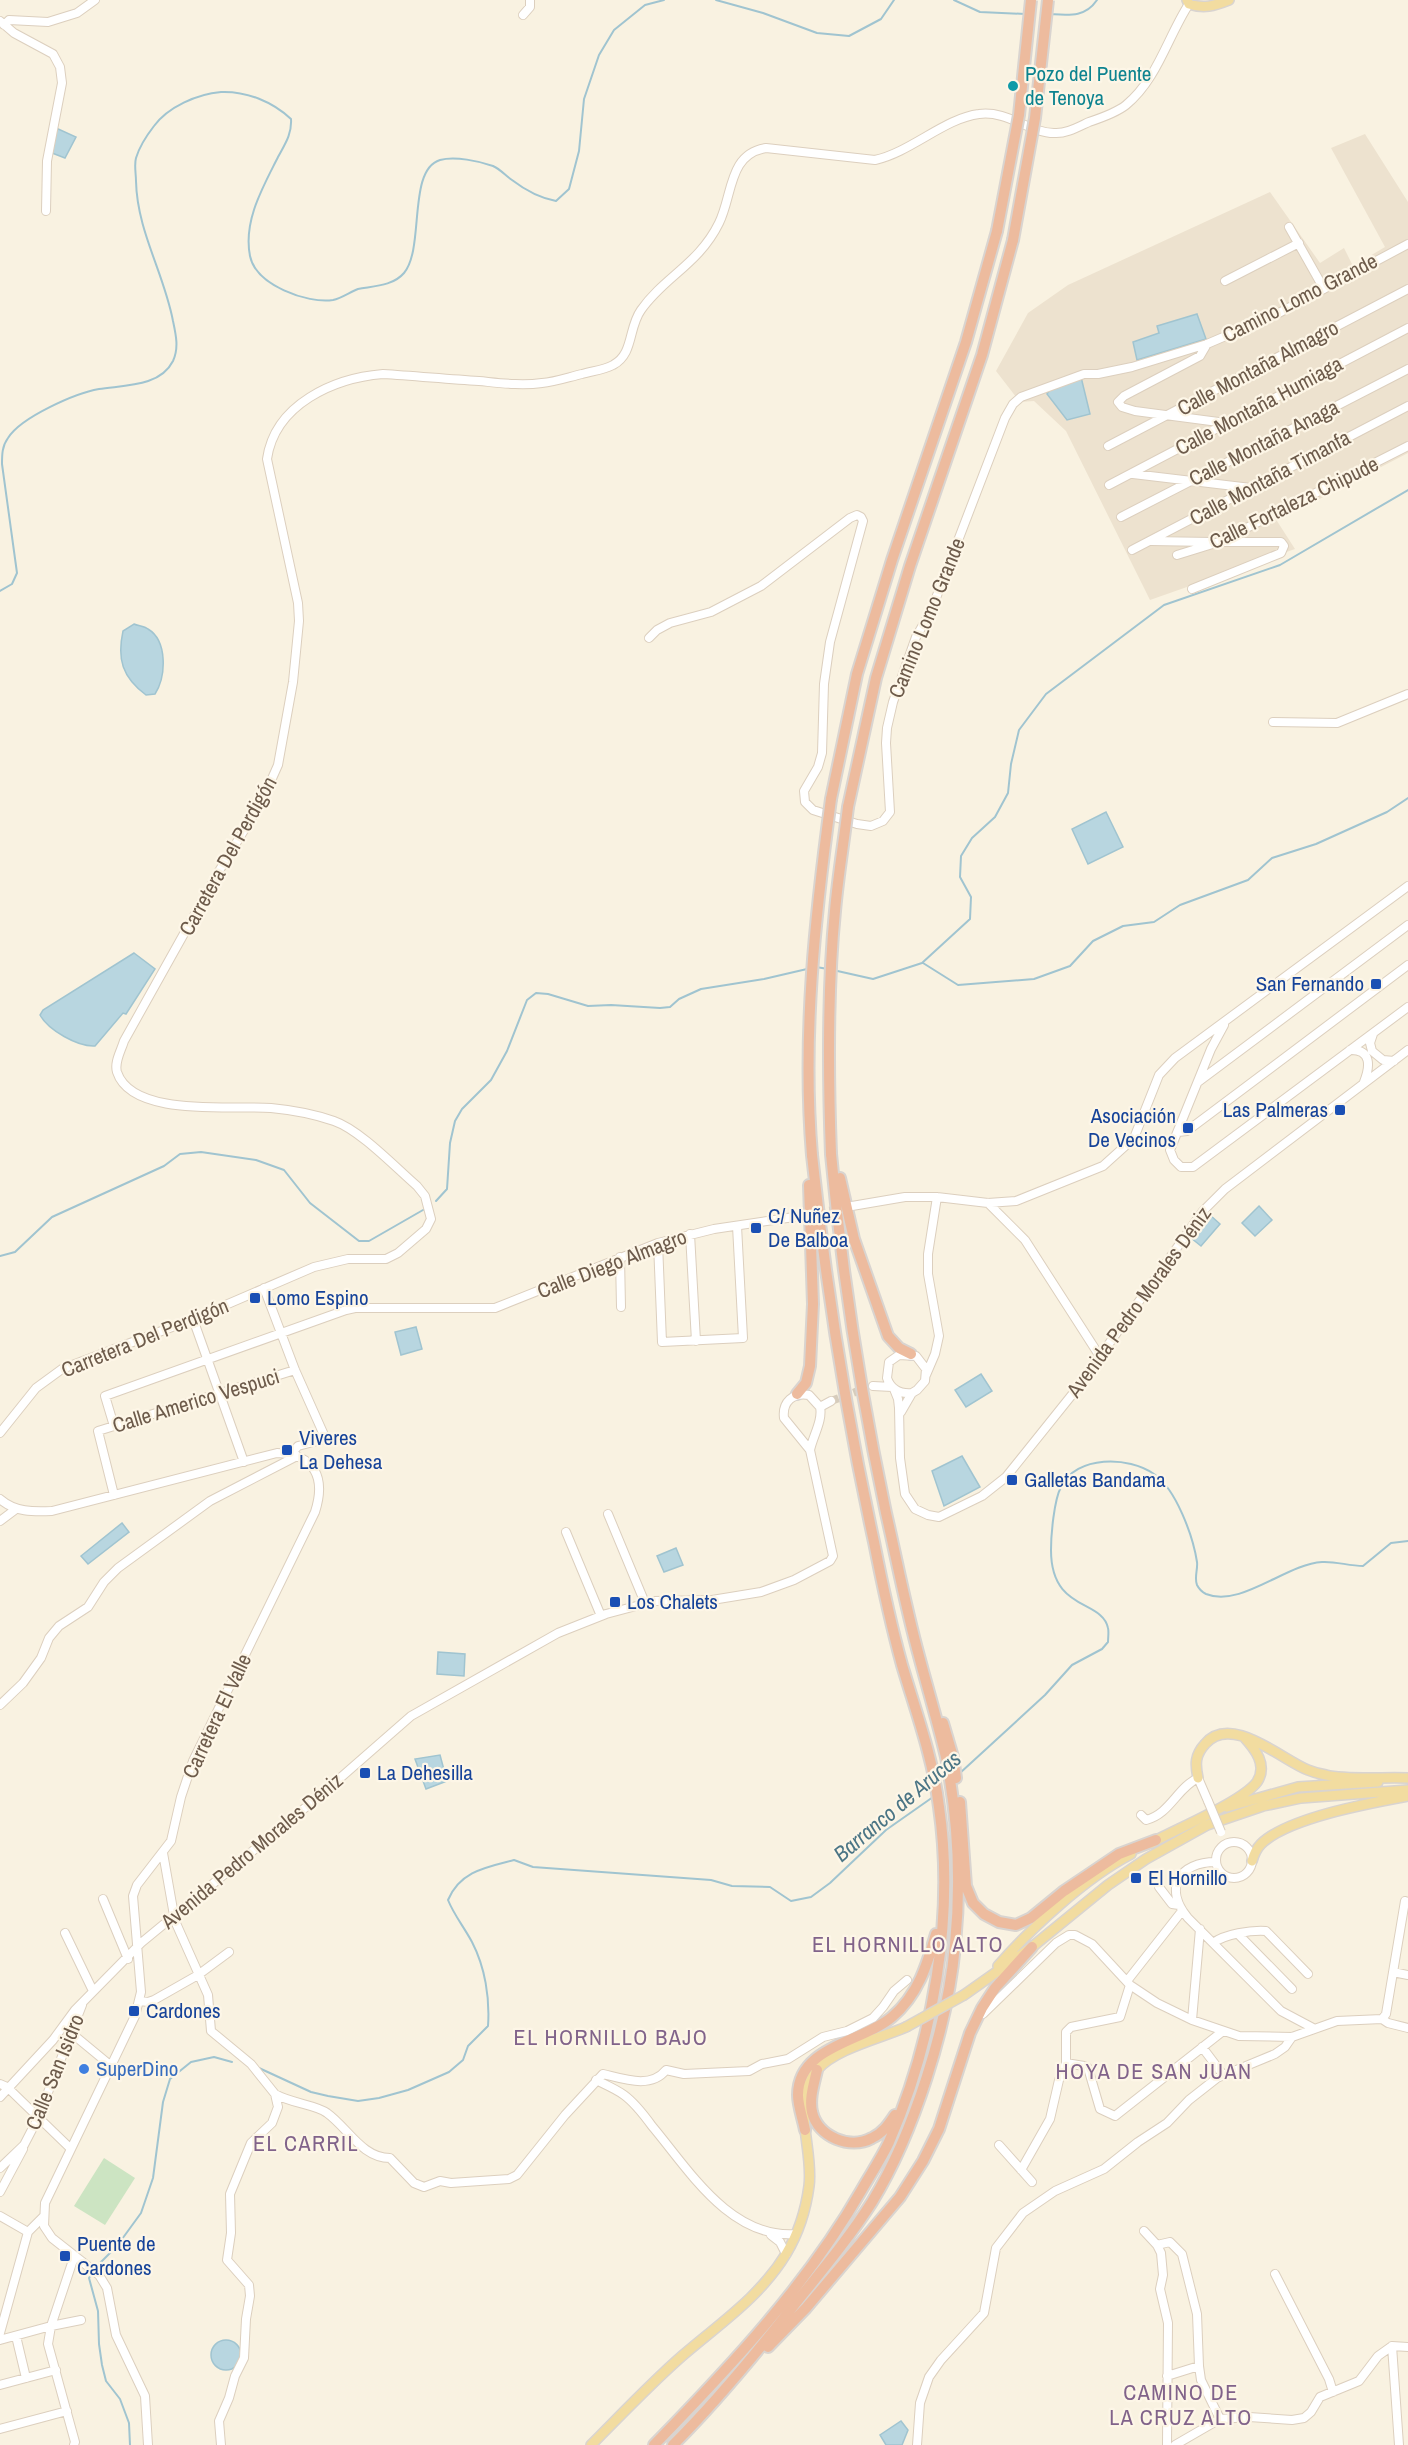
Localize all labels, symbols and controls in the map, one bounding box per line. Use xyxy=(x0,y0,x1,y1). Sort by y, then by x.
place label: Pozo del Puente de Tenoya xyxy=(1025,59,1151,112)
marker: Pozo del Puente de Tenoya xyxy=(1006,79,1020,93)
street label: Camino Lomo Grande xyxy=(1217,246,1382,349)
street label: Calle Montaña Almagro xyxy=(1172,313,1344,422)
street label: Calle Montaña Humiaga xyxy=(1170,349,1348,462)
street label: Calle Montaña Anaga xyxy=(1184,392,1344,493)
street label: Calle Montaña Timanfa xyxy=(1184,423,1356,532)
street label: Calle Fortaleza Chipude xyxy=(1204,449,1383,556)
street label: Camino Lomo Grande xyxy=(881,533,972,702)
street label: Carretera Del Perdigón xyxy=(172,771,283,941)
place label: San Fernando xyxy=(1256,969,1364,998)
marker: San Fernando xyxy=(1369,977,1383,991)
place label: Las Palmeras xyxy=(1223,1095,1328,1124)
place label: Asociación De Vecinos xyxy=(1088,1101,1176,1154)
marker: Las Palmeras xyxy=(1333,1103,1347,1117)
marker: Asociación De Vecinos xyxy=(1181,1121,1195,1135)
street label: Avenida Pedro Morales Déniz xyxy=(1059,1200,1218,1404)
place label: C/ Nuñez De Balboa xyxy=(768,1201,849,1254)
marker: C/ Nuñez De Balboa xyxy=(749,1221,763,1235)
street label: Calle Diego Almagro xyxy=(533,1222,691,1305)
place label: Lomo Espino xyxy=(267,1283,368,1312)
street label: Carretera Del Perdigón xyxy=(57,1291,233,1384)
marker: Lomo Espino xyxy=(248,1291,262,1305)
street label: Calle Americo Vespuci xyxy=(109,1361,283,1440)
place label: Viveres La Dehesa xyxy=(299,1423,383,1476)
marker: Viveres La Dehesa xyxy=(280,1443,294,1457)
place label: Galletas Bandama xyxy=(1024,1465,1166,1494)
marker: Galletas Bandama xyxy=(1005,1473,1019,1487)
place label: Los Chalets xyxy=(627,1587,718,1616)
marker: Los Chalets xyxy=(608,1595,622,1609)
street label: Carretera El Valle xyxy=(175,1649,258,1783)
water label: Barranco de Arucas xyxy=(827,1744,967,1868)
place label: La Dehesilla xyxy=(377,1758,473,1787)
street label: Avenida Pedro Morales Déniz xyxy=(154,1766,349,1936)
marker: La Dehesilla xyxy=(358,1766,372,1780)
place label: El Hornillo xyxy=(1148,1863,1227,1892)
marker: El Hornillo xyxy=(1129,1871,1143,1885)
district label: EL HORNILLO ALTO xyxy=(812,1929,1004,1959)
place label: Cardones xyxy=(146,1996,221,2025)
marker: Cardones xyxy=(127,2004,141,2018)
street label: Calle San Isidro xyxy=(18,2010,91,2134)
district label: EL HORNILLO BAJO xyxy=(514,2022,708,2052)
place label: SuperDino xyxy=(96,2054,178,2083)
district label: HOYA DE SAN JUAN xyxy=(1055,2056,1253,2086)
marker: SuperDino xyxy=(77,2062,91,2076)
district label: EL CARRIL xyxy=(253,2128,359,2158)
place label: Puente de Cardones xyxy=(77,2229,156,2282)
marker: Puente de Cardones xyxy=(58,2249,72,2263)
district label: CAMINO DE LA CRUZ ALTO xyxy=(1109,2377,1253,2432)

